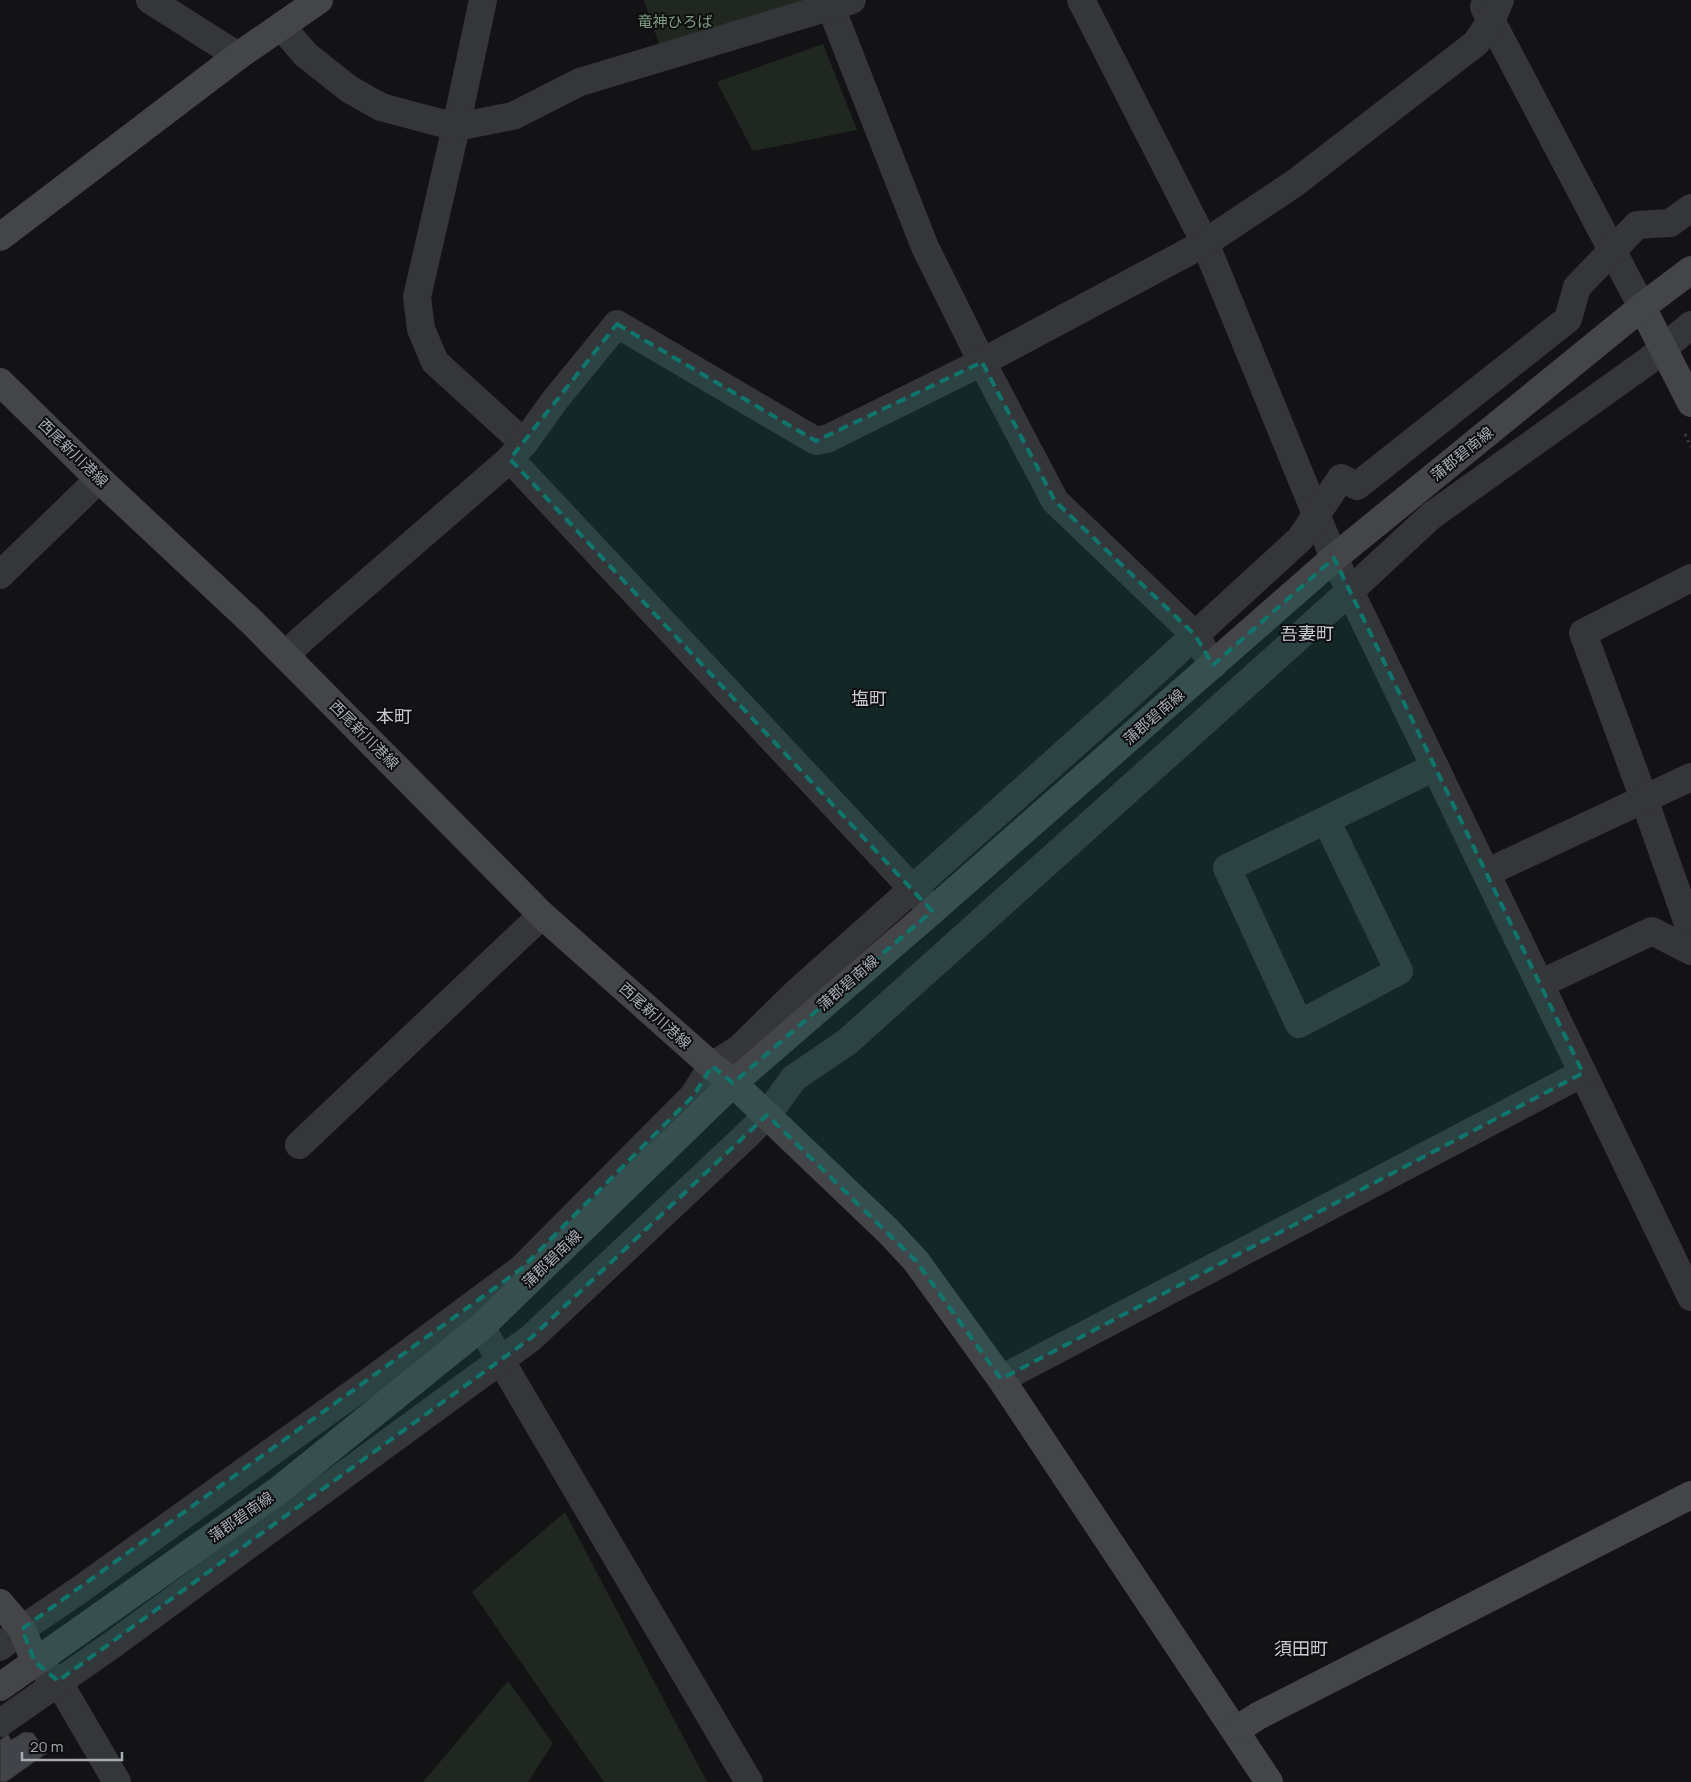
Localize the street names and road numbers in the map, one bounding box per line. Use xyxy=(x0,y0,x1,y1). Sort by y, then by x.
street label: 西尾新川港線 xyxy=(34,414,113,491)
street label: 蒲郡碧南線 xyxy=(1426,422,1497,485)
street label: 蒲郡碧南線 xyxy=(1118,684,1189,749)
street label: 西尾新川港線 xyxy=(325,695,404,774)
street label: 蒲郡碧南線 xyxy=(812,950,883,1015)
street label: 西尾新川港線 xyxy=(615,978,696,1054)
street label: 蒲郡碧南線 xyxy=(517,1225,586,1292)
street label: 蒲郡碧南線 xyxy=(204,1486,277,1547)

